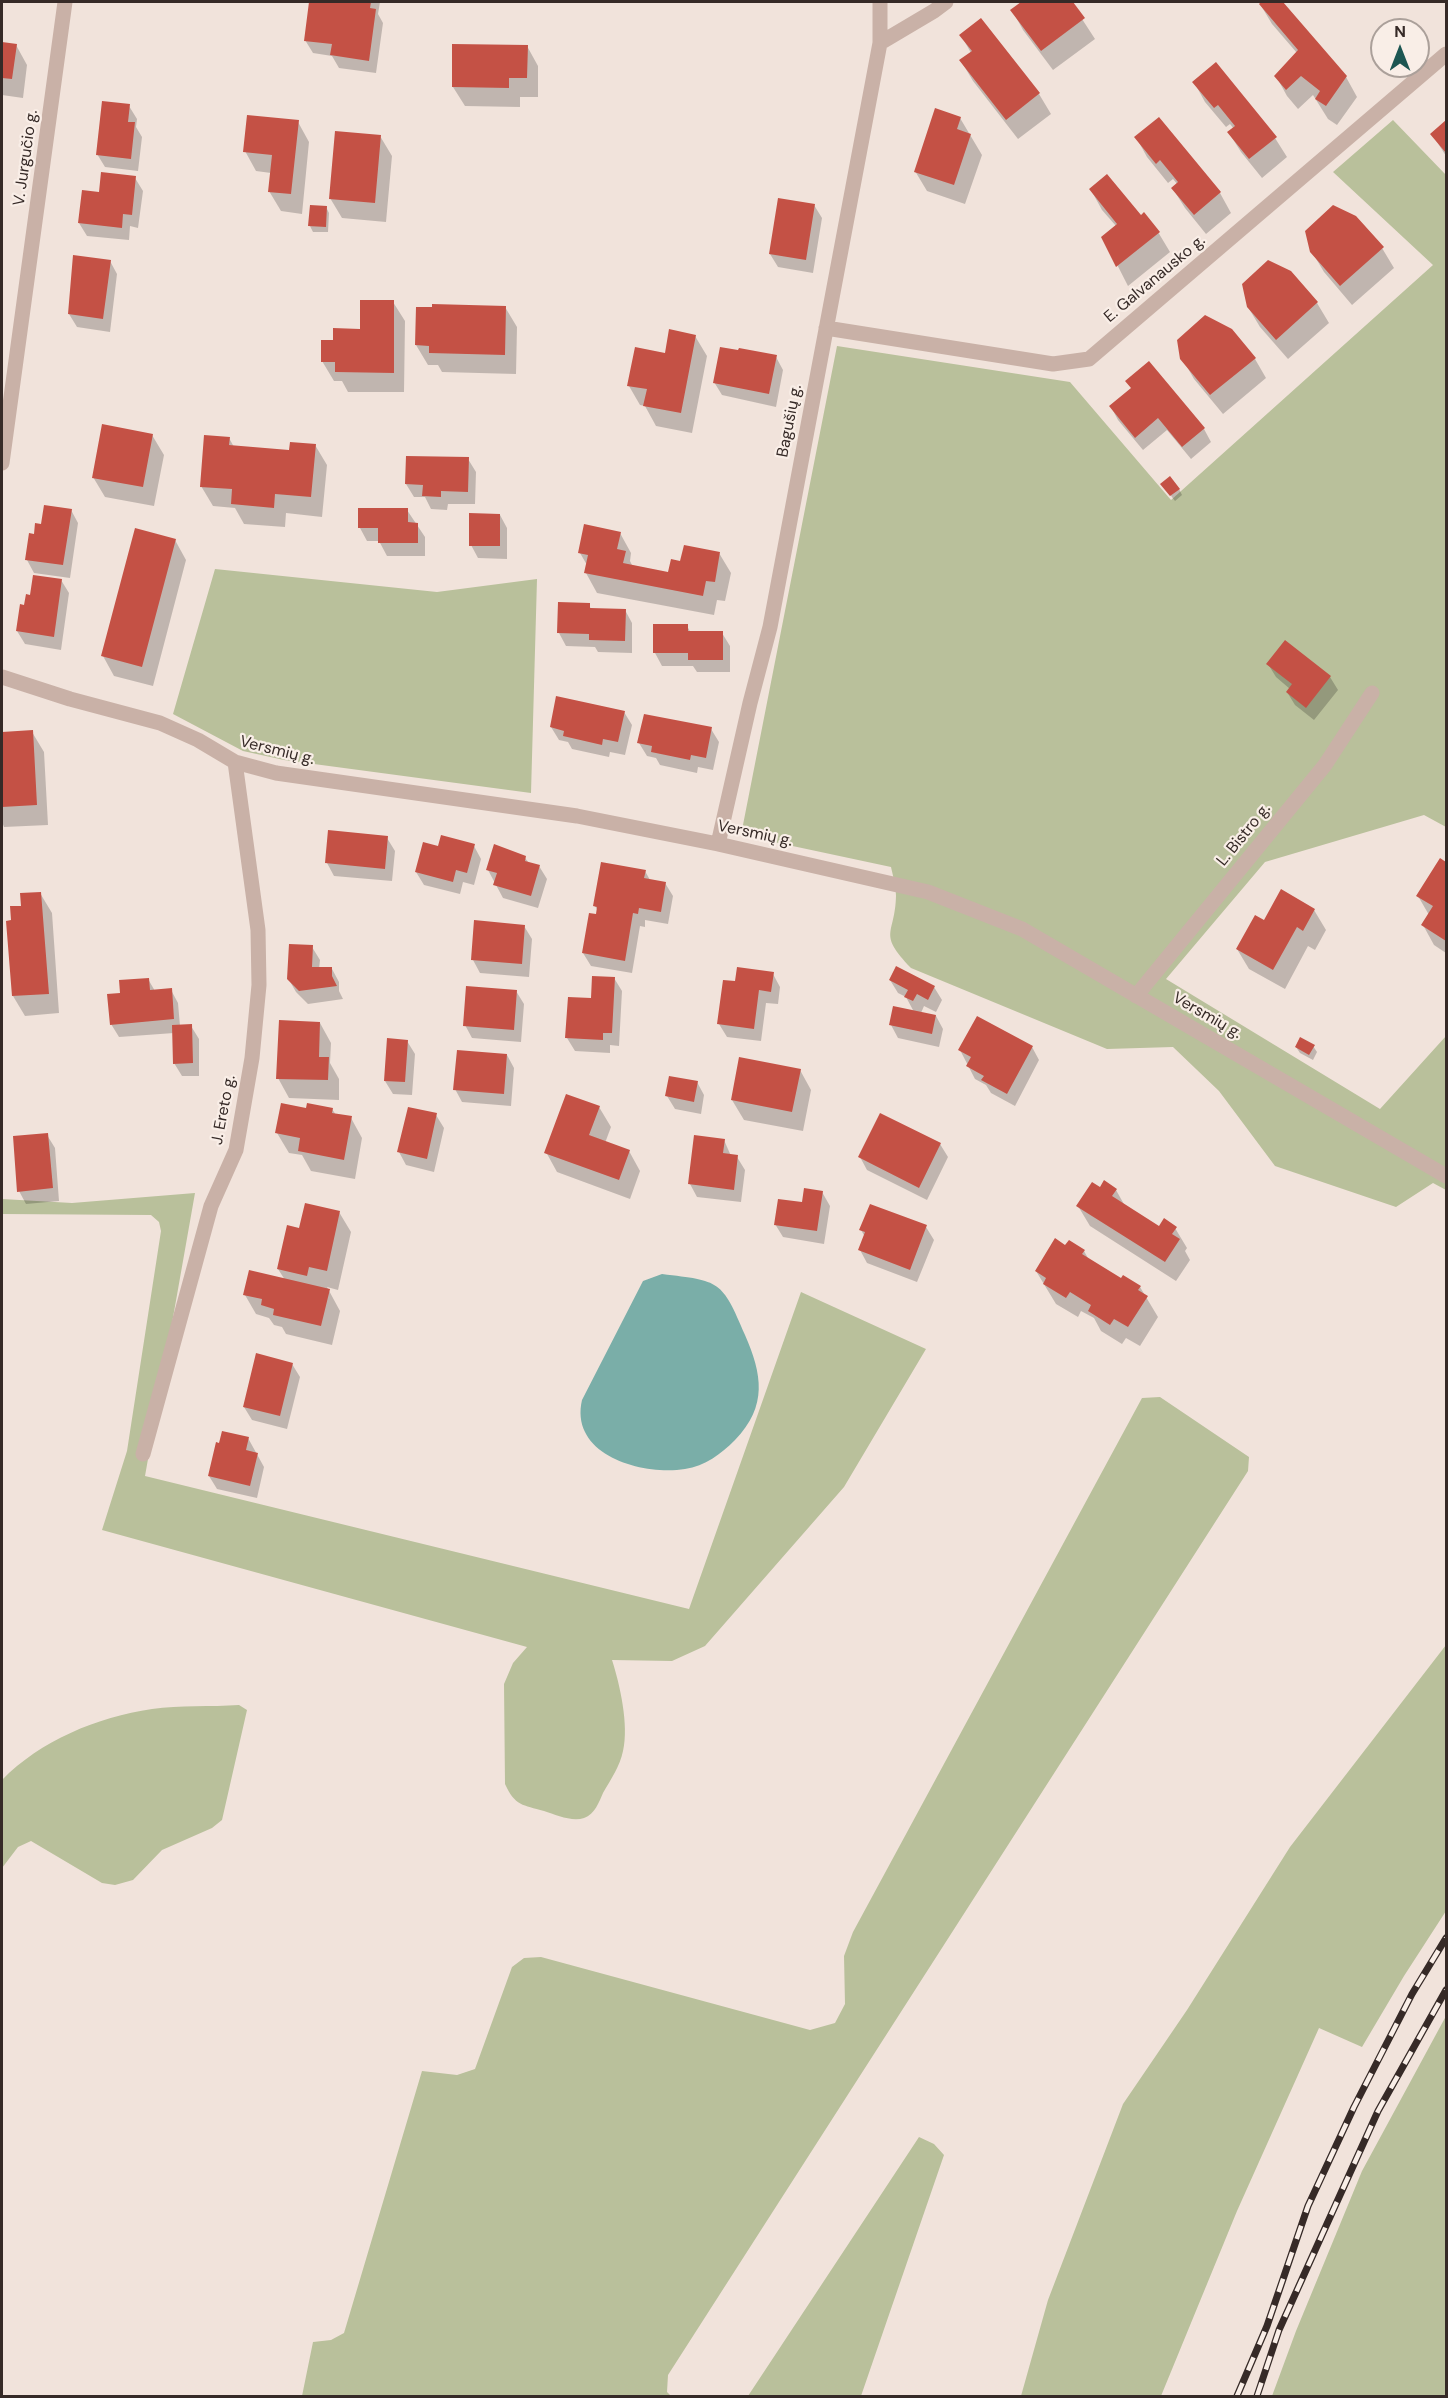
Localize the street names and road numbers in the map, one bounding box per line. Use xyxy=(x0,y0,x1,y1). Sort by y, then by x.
street label: V. Jurgučio g. xyxy=(10,109,42,207)
street label: E. Galvanausko g. xyxy=(1101,231,1209,327)
street label: Bagušių g. xyxy=(774,383,806,459)
street label: Versmių g. xyxy=(238,732,316,770)
street label: L. Bistro g. xyxy=(1213,800,1275,870)
street label: Versmių g. xyxy=(716,817,794,851)
street label: Versmių g. xyxy=(1169,989,1245,1043)
street label: J. Ereto g. xyxy=(208,1074,240,1146)

